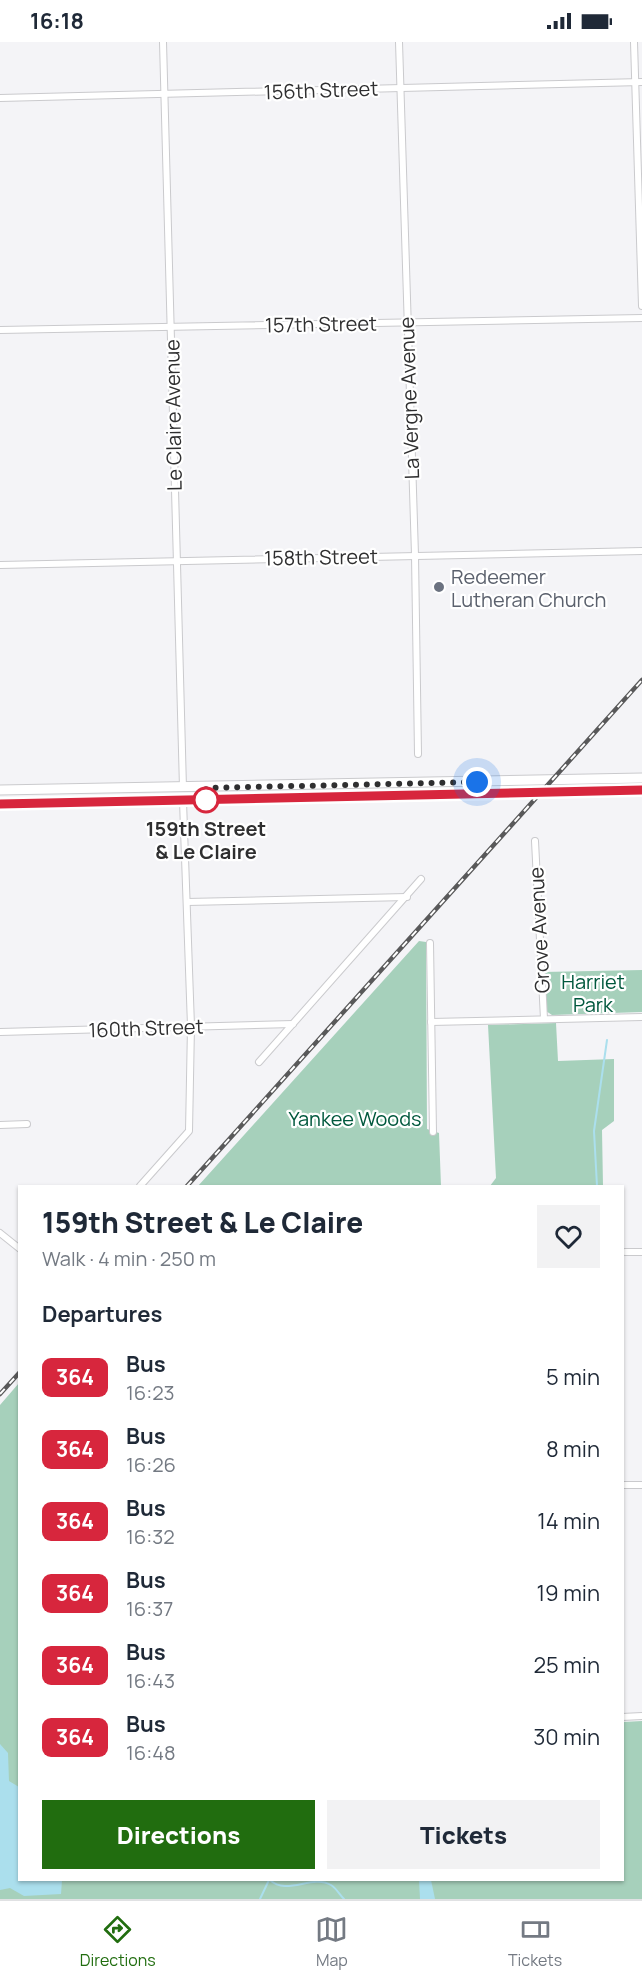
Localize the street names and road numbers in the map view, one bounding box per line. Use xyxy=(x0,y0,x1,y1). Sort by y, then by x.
street label: 156th Street xyxy=(263,75,379,105)
street label: 157th Street xyxy=(265,310,377,338)
street label: La Vergne Avenue xyxy=(393,316,425,480)
street label: Le Claire Avenue xyxy=(158,339,188,491)
street label: 158th Street xyxy=(264,543,378,571)
street label: Grove Avenue xyxy=(522,866,556,994)
street label: 160th Street xyxy=(88,1013,204,1043)

